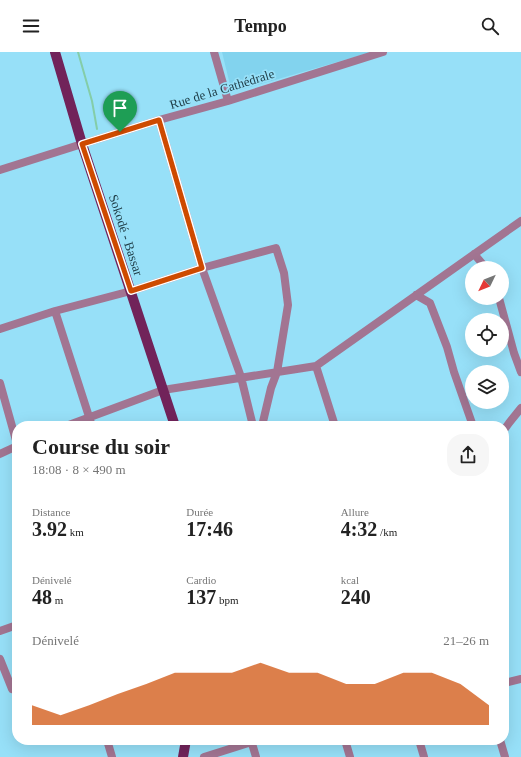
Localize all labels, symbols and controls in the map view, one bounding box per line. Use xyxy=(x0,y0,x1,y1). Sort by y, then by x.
icon: menu xyxy=(20,15,42,37)
icon: search xyxy=(479,15,501,37)
text: Tempo xyxy=(234,16,287,36)
street label: Rue de la Cathédrale xyxy=(168,66,276,112)
pin xyxy=(103,91,137,132)
icon: arrive xyxy=(109,97,131,119)
street label: Sokodé - Bassar xyxy=(106,193,146,278)
north arrow xyxy=(465,261,509,305)
map controls xyxy=(465,261,509,409)
button: locate xyxy=(465,313,509,357)
button: layers xyxy=(465,365,509,409)
text: Course du soir xyxy=(32,434,170,459)
button: share xyxy=(447,434,489,476)
text: 18:08 · 8 × 490 m xyxy=(32,462,126,477)
text: Distance xyxy=(32,506,70,518)
text: Durée xyxy=(186,506,213,518)
text: Allure xyxy=(341,506,369,518)
text: 3.92 xyxy=(32,518,67,540)
text: 17:46 xyxy=(186,518,233,540)
text: 4:32 xyxy=(341,518,377,540)
text: km xyxy=(67,526,84,538)
text: /km xyxy=(377,526,397,538)
text: Dénivelé xyxy=(32,574,72,586)
text: Cardio xyxy=(186,574,216,586)
text: kcal xyxy=(341,574,359,586)
text: 48 xyxy=(32,586,52,608)
text: 137 xyxy=(186,586,216,608)
text: 240 xyxy=(341,586,371,608)
text: m xyxy=(52,594,63,606)
text: bpm xyxy=(216,594,239,606)
text: Dénivelé xyxy=(32,633,79,648)
text: 21–26 m xyxy=(443,633,489,648)

